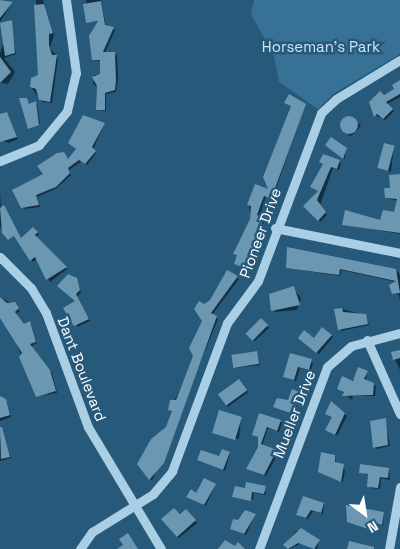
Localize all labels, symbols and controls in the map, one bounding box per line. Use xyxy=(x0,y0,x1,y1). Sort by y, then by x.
park label: Horseman's Park xyxy=(262,38,380,56)
street label: Pioneer Drive xyxy=(235,186,285,280)
street label: Dant Boulevard xyxy=(54,314,110,424)
street label: Mueller Drive xyxy=(269,367,319,461)
north arrow xyxy=(340,489,390,539)
text: N xyxy=(364,517,381,537)

